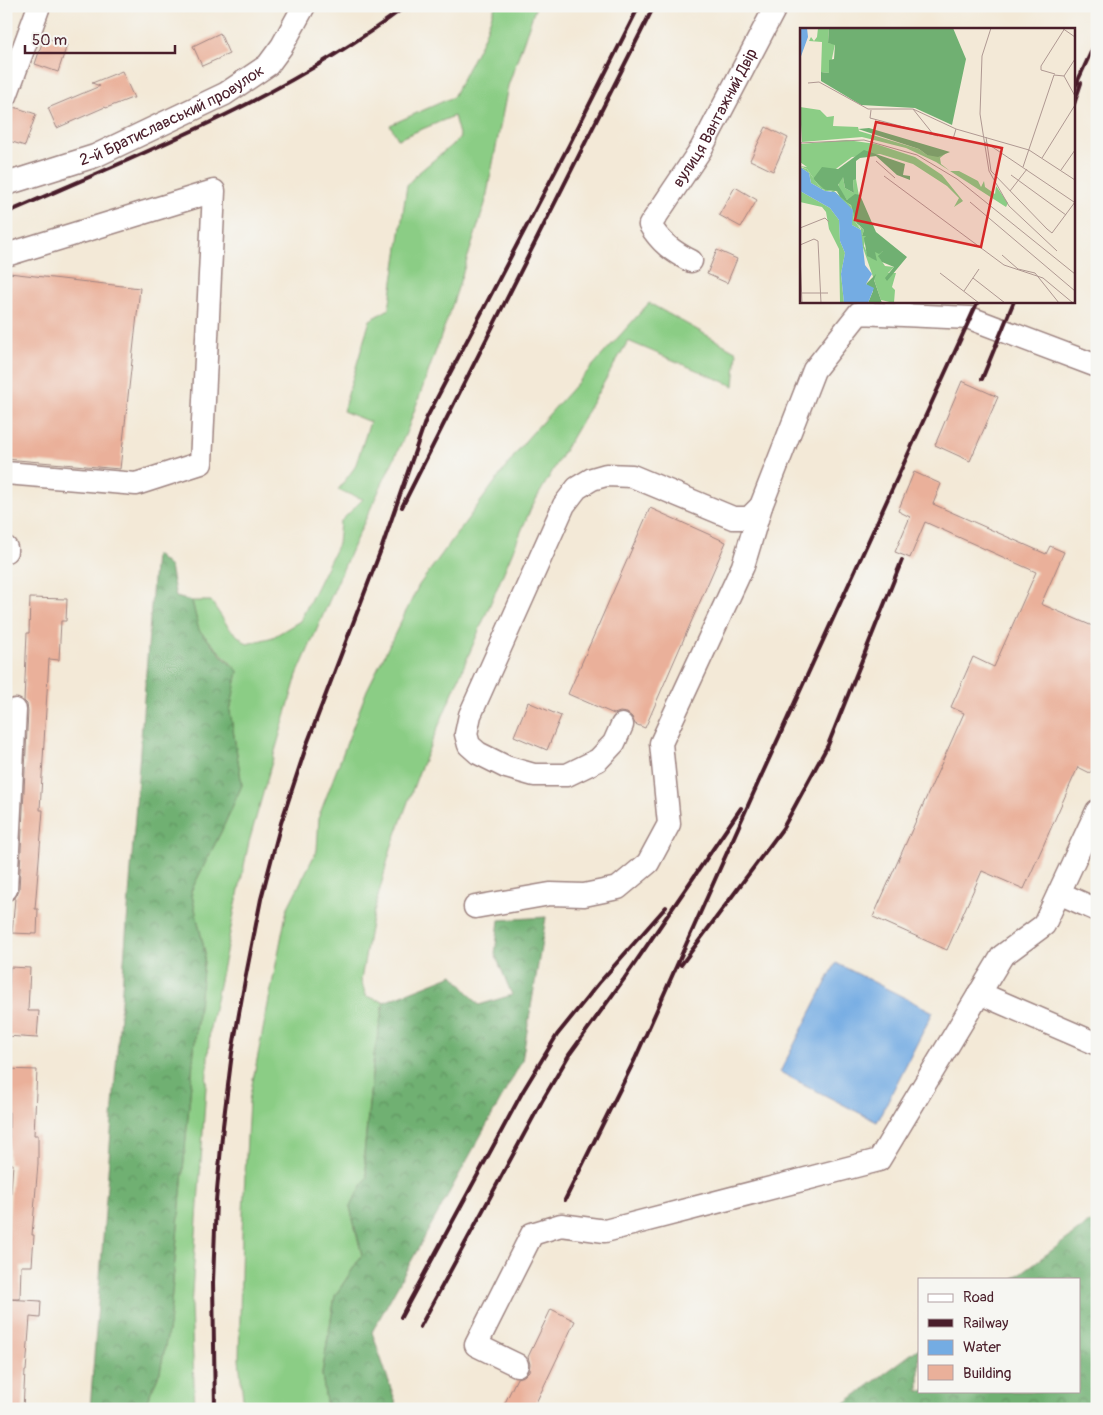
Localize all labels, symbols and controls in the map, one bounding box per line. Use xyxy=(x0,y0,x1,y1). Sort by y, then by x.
scale bar xyxy=(25,22,175,54)
inset map xyxy=(800,28,1076,302)
text: 50 m xyxy=(32,31,67,50)
street label: вулиця Вантажний Двір xyxy=(668,45,762,191)
street label: 2-й Братиславський провулок xyxy=(77,60,268,170)
legend xyxy=(918,1278,1080,1392)
text: Road xyxy=(963,1288,994,1307)
text: Railway xyxy=(963,1314,1009,1333)
text: Water xyxy=(963,1338,1002,1357)
text: Building xyxy=(963,1364,1011,1383)

